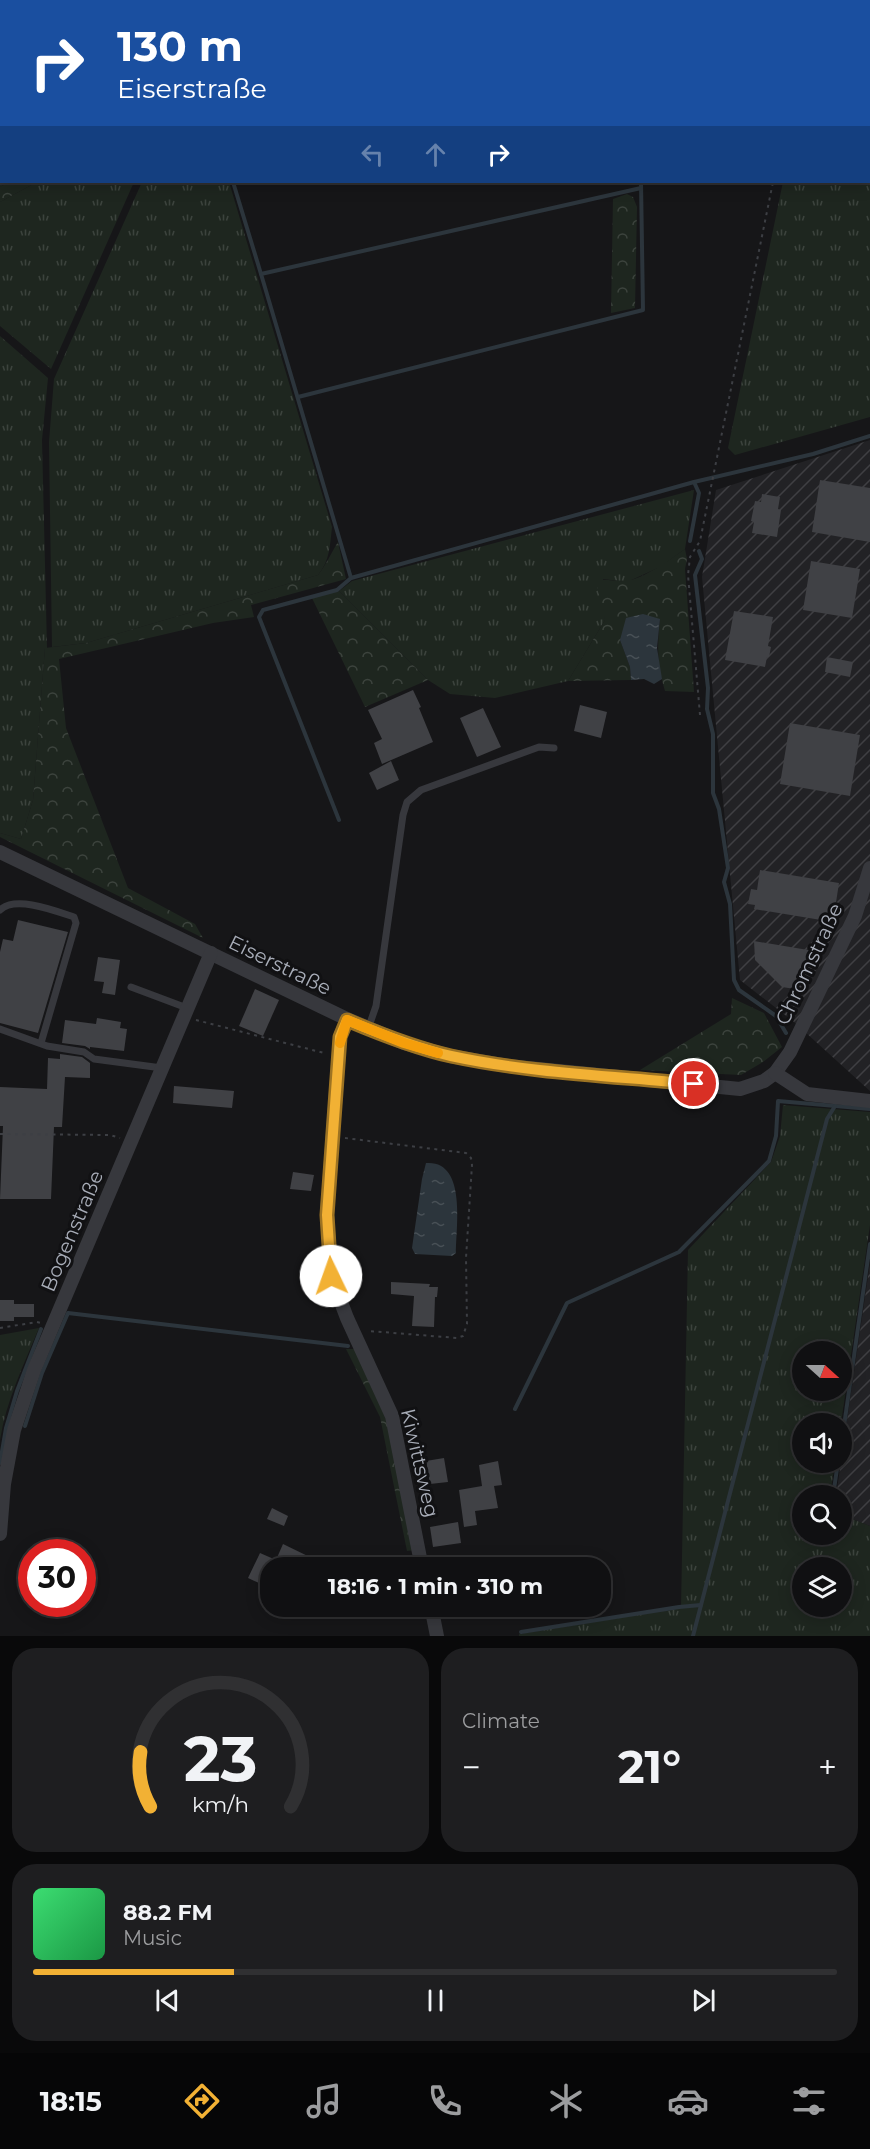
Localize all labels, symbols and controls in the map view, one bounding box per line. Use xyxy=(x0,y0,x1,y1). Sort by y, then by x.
text: 130 m xyxy=(117,20,243,72)
icon: right xyxy=(18,24,96,102)
text: Eiserstraße xyxy=(117,72,267,105)
icon: left xyxy=(356,138,389,171)
icon: ahead xyxy=(419,138,452,171)
icon: right xyxy=(482,138,515,171)
street label: Chromstraße xyxy=(770,899,848,1029)
street label: Eiserstraße xyxy=(225,930,335,1000)
pin xyxy=(668,1058,719,1109)
icon: arrive xyxy=(677,1067,710,1100)
street label: Bogenstraße xyxy=(36,1167,108,1295)
position arrow xyxy=(299,1244,363,1308)
north arrow xyxy=(792,1341,852,1401)
map controls xyxy=(792,1341,852,1617)
street label: Kiwittsweg xyxy=(396,1406,444,1520)
button: sound xyxy=(792,1413,852,1473)
button: search xyxy=(792,1485,852,1545)
speed limit sign: 30 xyxy=(18,1539,96,1617)
button: layers xyxy=(792,1557,852,1617)
text: 18:16 · 1 min · 310 m xyxy=(328,1573,543,1600)
text: Climate xyxy=(462,1709,540,1733)
text: 23 xyxy=(184,1721,257,1797)
text: 21° xyxy=(618,1739,681,1794)
text: − xyxy=(462,1747,481,1787)
text: + xyxy=(818,1747,837,1787)
text: km/h xyxy=(192,1791,249,1817)
text: 88.2 FM xyxy=(123,1899,213,1926)
text: Music xyxy=(123,1926,182,1950)
icon: previous xyxy=(151,1984,184,2017)
icon: pause xyxy=(419,1984,452,2017)
icon: next xyxy=(687,1984,720,2017)
icon: directions xyxy=(181,2080,223,2122)
icon: music xyxy=(303,2080,345,2122)
icon: phone xyxy=(424,2080,466,2122)
icon: climate xyxy=(545,2080,587,2122)
icon: car xyxy=(667,2080,709,2122)
icon: filters xyxy=(788,2080,830,2122)
text: 18:15 xyxy=(40,2085,102,2118)

